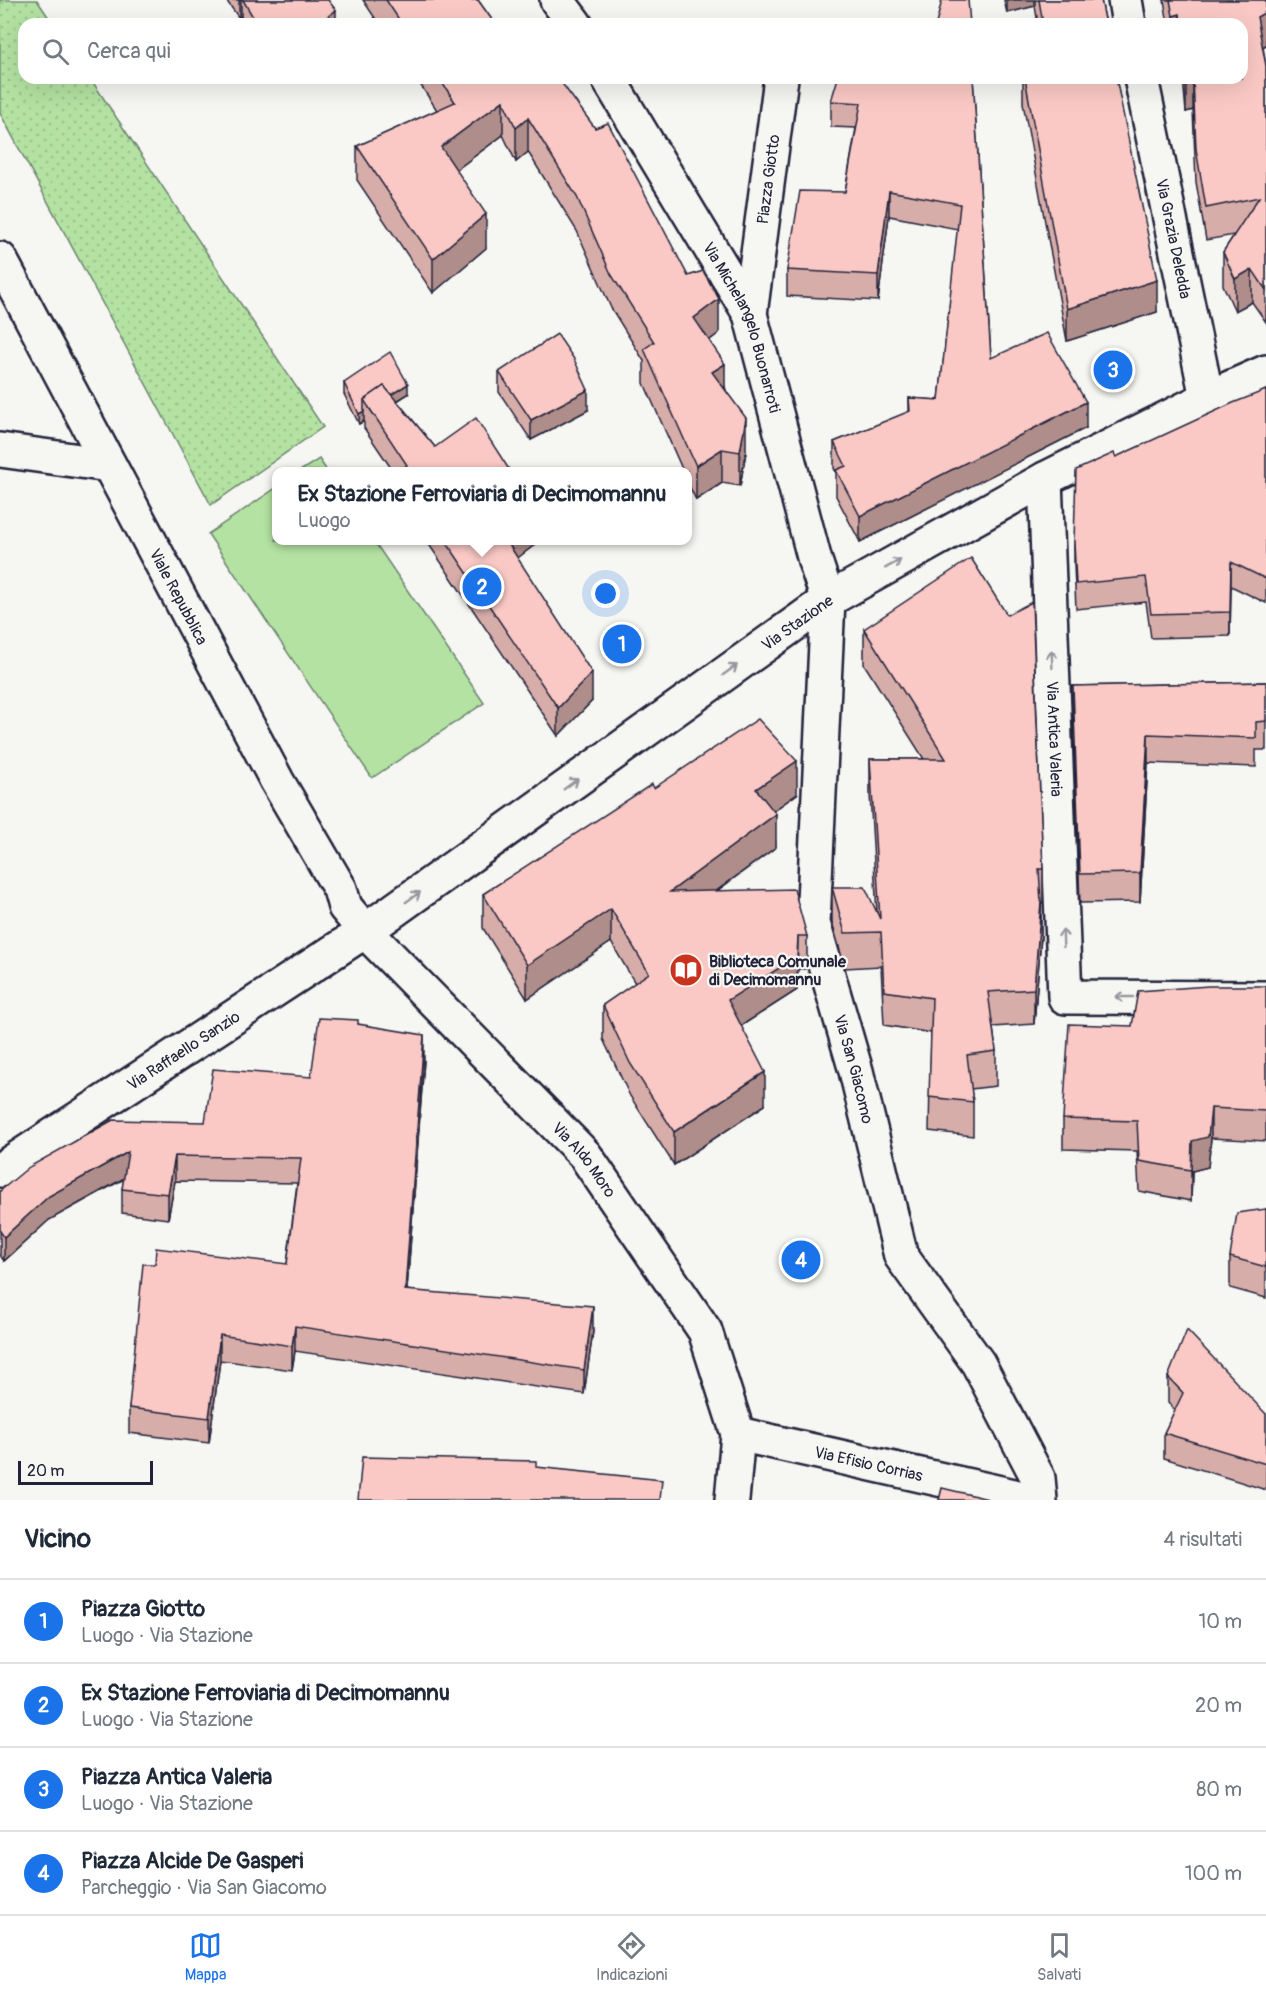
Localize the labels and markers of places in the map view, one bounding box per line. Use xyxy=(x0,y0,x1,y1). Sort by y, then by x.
pin: 3 xyxy=(1094,348,1132,392)
pin: 2 xyxy=(462,564,502,610)
pin: 1 xyxy=(602,622,642,666)
library icon: Biblioteca Comunale di Decimomannu xyxy=(668,952,704,988)
place label: Biblioteca Comunale di Decimomannu xyxy=(709,952,847,990)
pin: 4 xyxy=(782,1238,820,1282)

